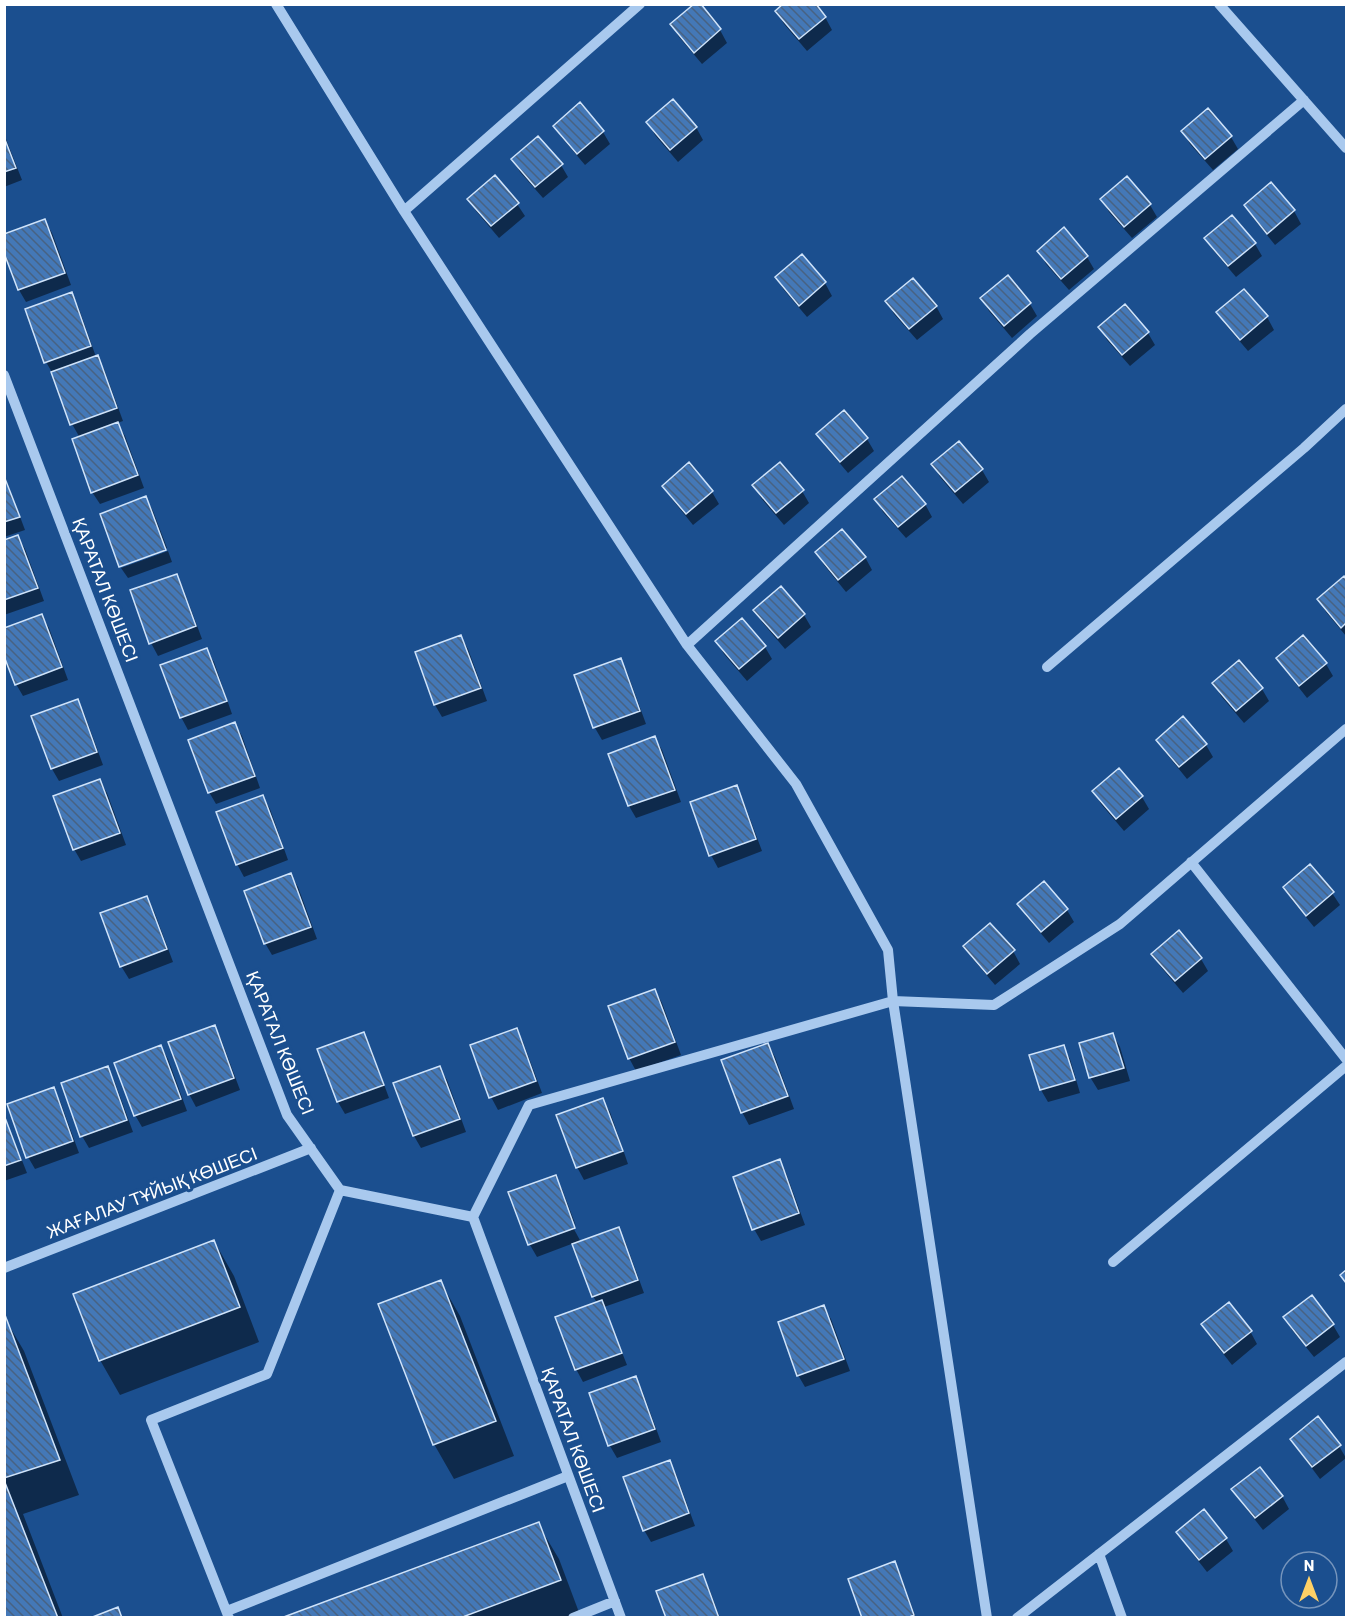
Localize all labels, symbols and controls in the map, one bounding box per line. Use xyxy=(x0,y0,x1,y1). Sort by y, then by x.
street label: ҚАРАТАЛ КӨШЕСІ xyxy=(68,514,144,665)
street label: ҚАРАТАЛ КӨШЕСІ xyxy=(242,968,320,1118)
street label: ЖАҒАЛАУ ТҰЙЫҚ КӨШЕСІ xyxy=(43,1142,260,1242)
street label: ҚАРАТАЛ КӨШЕСІ xyxy=(537,1364,610,1515)
north arrow xyxy=(1279,1550,1339,1610)
text: N xyxy=(1304,1555,1314,1574)

